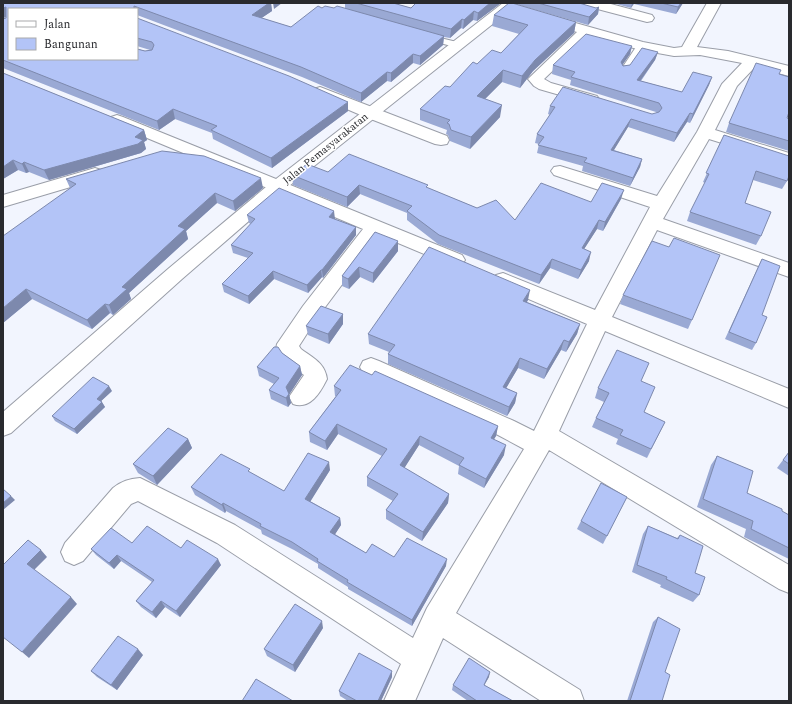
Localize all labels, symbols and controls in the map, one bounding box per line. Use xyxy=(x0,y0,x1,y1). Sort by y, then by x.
legend xyxy=(8,8,138,60)
text: Jalan xyxy=(44,15,71,34)
text: Bangunan xyxy=(44,35,98,54)
street label: Jalan Pemasyarakatan xyxy=(279,108,372,188)

